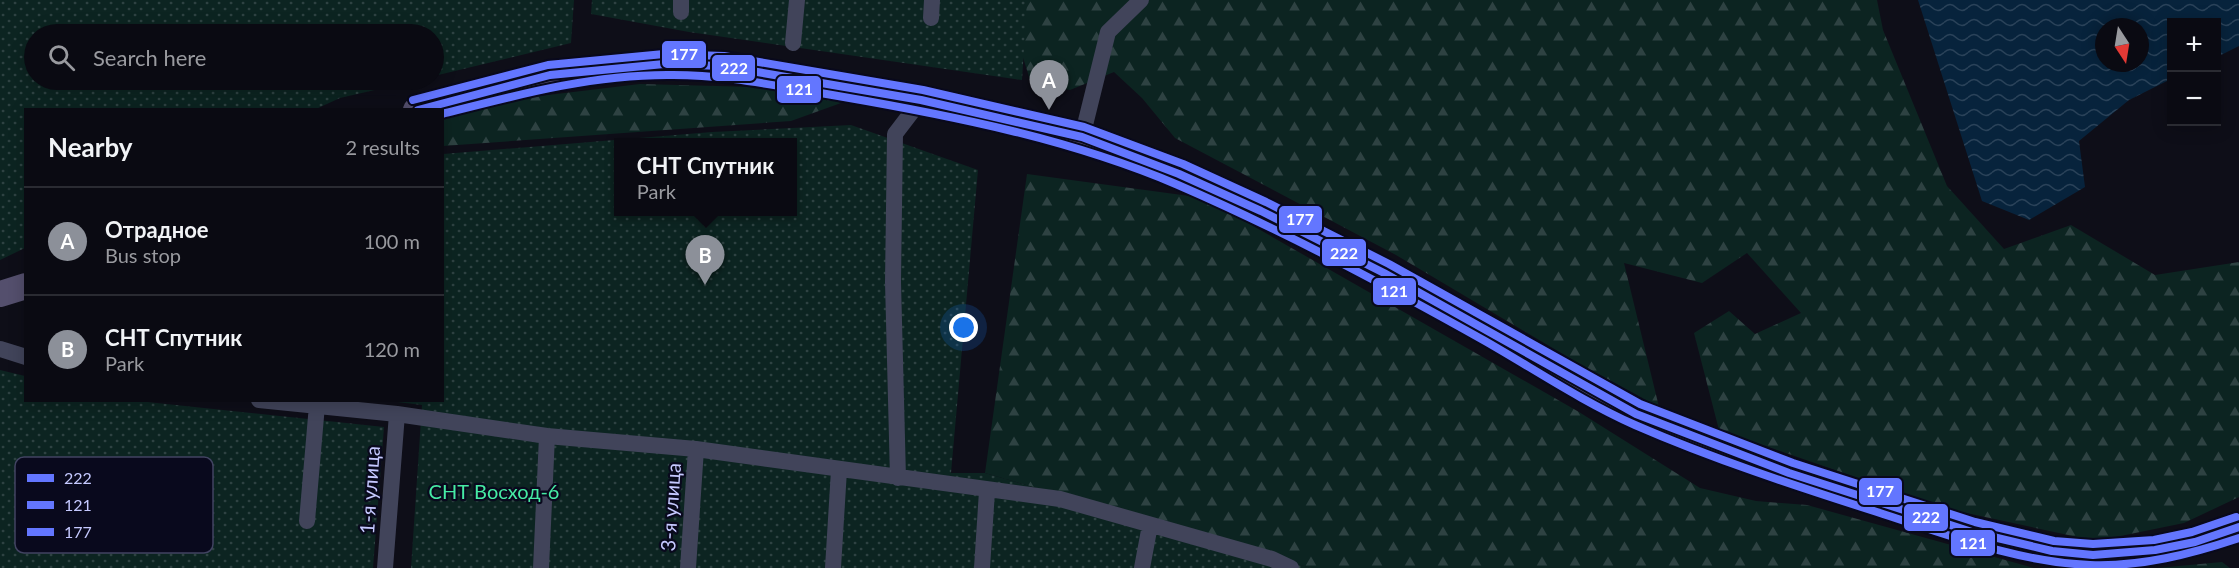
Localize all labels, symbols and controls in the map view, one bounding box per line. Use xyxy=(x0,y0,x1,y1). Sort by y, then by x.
north arrow xyxy=(2095,18,2149,72)
map controls xyxy=(2167,18,2221,126)
button: + xyxy=(2167,18,2221,72)
search box xyxy=(24,24,444,90)
line badge: 177 xyxy=(661,40,707,69)
icon: search xyxy=(45,41,78,74)
text: Search here xyxy=(93,44,206,71)
text: 177 xyxy=(670,44,698,63)
line badge: 222 xyxy=(711,54,756,82)
text: 222 xyxy=(720,58,748,77)
pin: A xyxy=(1030,60,1068,110)
button: − xyxy=(2167,72,2221,126)
line badge: 121 xyxy=(776,75,822,104)
text: 121 xyxy=(785,79,813,98)
text: Nearby xyxy=(48,131,133,163)
text: 2 results xyxy=(345,135,420,159)
popup xyxy=(614,138,797,216)
text: СНТ Спутник xyxy=(637,152,774,179)
text: Park xyxy=(637,179,676,203)
line badge: 177 xyxy=(1278,205,1323,234)
text: 177 xyxy=(1286,209,1314,228)
text: Отрадное xyxy=(105,216,209,243)
text: A xyxy=(61,229,74,253)
text: 100 m xyxy=(364,229,420,253)
pin: B xyxy=(686,236,724,285)
line badge: 222 xyxy=(1321,238,1367,267)
text: Bus stop xyxy=(105,243,181,267)
text: 222 xyxy=(1330,243,1358,262)
line badge: 121 xyxy=(1372,277,1417,306)
text: 121 xyxy=(1380,281,1408,300)
your location xyxy=(949,313,978,342)
text: СНТ Спутник xyxy=(105,324,242,351)
text: B xyxy=(61,337,74,361)
text: 120 m xyxy=(364,337,420,361)
text: Park xyxy=(105,351,144,375)
street label: 1-я улица xyxy=(354,445,384,535)
legend xyxy=(15,457,213,553)
street label: 3-я улица xyxy=(655,462,685,552)
text: 222 xyxy=(64,468,92,487)
line badge: 177 xyxy=(1858,477,1903,506)
park label: СНТ Восход-6 xyxy=(429,479,559,503)
text: 177 xyxy=(1866,481,1894,500)
text: 121 xyxy=(64,495,92,514)
line badge: 222 xyxy=(1903,503,1949,532)
text: 222 xyxy=(1912,507,1940,526)
text: 177 xyxy=(64,522,92,541)
line badge: 121 xyxy=(1950,529,1996,557)
text: 121 xyxy=(1959,533,1987,552)

